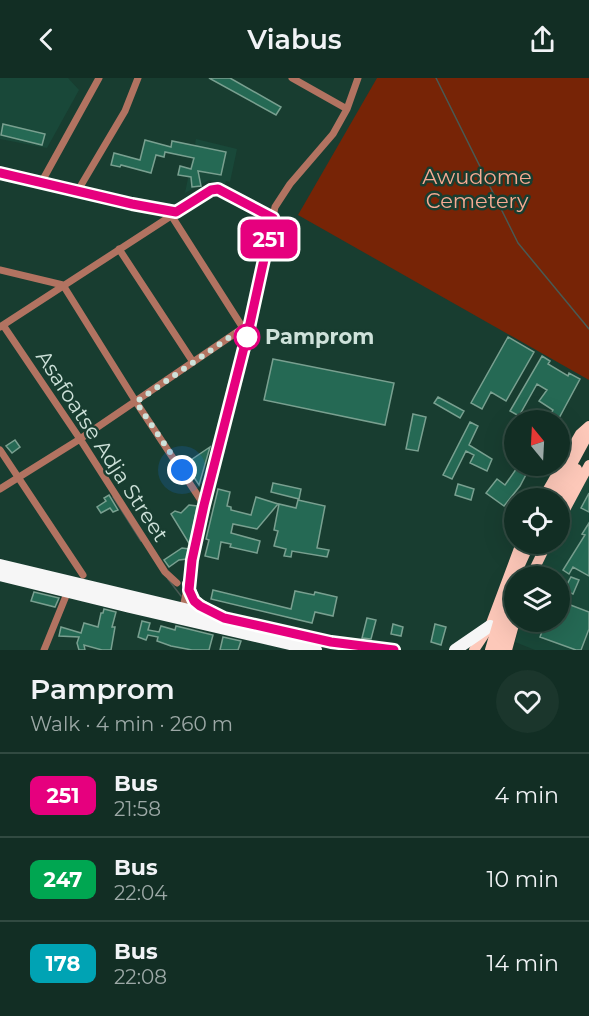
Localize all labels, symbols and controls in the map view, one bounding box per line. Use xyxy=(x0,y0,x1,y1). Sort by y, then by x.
icon: back xyxy=(30,23,63,56)
text: Viabus xyxy=(247,23,342,56)
icon: share xyxy=(526,23,559,56)
park label: Awudome Cemetery xyxy=(422,164,532,213)
line badge: 251 xyxy=(234,220,304,258)
text: 251 xyxy=(252,227,286,252)
marker: Pamprom xyxy=(234,324,260,350)
place label: Pamprom xyxy=(265,324,374,349)
street label: Asafoatse Adja Street xyxy=(31,345,174,546)
north arrow xyxy=(504,410,570,476)
map controls xyxy=(504,410,570,632)
your location xyxy=(167,455,197,485)
button: locate xyxy=(504,488,570,554)
button: layers xyxy=(504,566,570,632)
button: heart xyxy=(496,670,559,733)
text: Pamprom xyxy=(30,672,175,706)
text: Walk · 4 min · 260 m xyxy=(30,712,233,736)
text: Bus xyxy=(114,770,158,797)
text: 4 min xyxy=(495,782,559,809)
text: 251 xyxy=(46,783,80,808)
text: 21:58 xyxy=(114,797,161,821)
text: Bus xyxy=(114,854,158,881)
text: 10 min xyxy=(487,866,559,893)
text: 247 xyxy=(44,867,82,892)
text: 22:04 xyxy=(114,881,167,905)
text: Bus xyxy=(114,938,158,965)
text: 14 min xyxy=(487,950,559,977)
text: 178 xyxy=(46,951,80,976)
text: 22:08 xyxy=(114,965,167,989)

